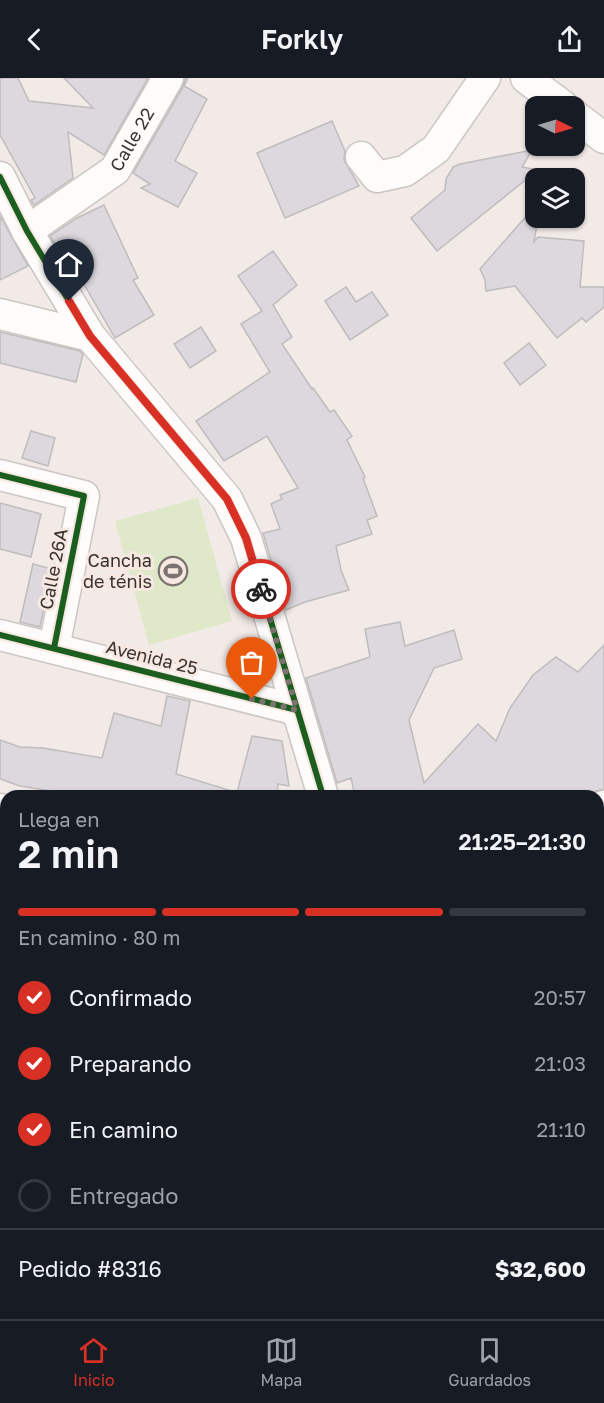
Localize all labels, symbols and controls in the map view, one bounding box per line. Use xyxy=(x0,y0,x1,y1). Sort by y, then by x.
icon: back xyxy=(18,23,51,56)
text: Forkly xyxy=(261,23,343,55)
icon: share xyxy=(553,23,586,56)
north arrow xyxy=(525,96,585,156)
map controls xyxy=(525,96,585,228)
street label: Calle 22 xyxy=(105,104,158,175)
button: layers xyxy=(525,168,585,228)
pin xyxy=(43,239,94,301)
icon: home xyxy=(52,248,85,281)
street label: Calle 26A xyxy=(34,526,72,611)
place label: Cancha de ténis xyxy=(83,549,152,592)
sports icon: Cancha de ténis xyxy=(157,555,189,587)
courier xyxy=(231,559,291,619)
icon: bike xyxy=(245,573,278,606)
street label: Avenida 25 xyxy=(104,635,200,679)
pin xyxy=(226,637,277,699)
icon: bag xyxy=(235,646,268,679)
text: Llega en xyxy=(18,807,100,831)
text: 21:25–21:30 xyxy=(458,828,586,855)
text: 2 min xyxy=(18,830,119,877)
text: En camino · 80 m xyxy=(18,925,180,949)
icon: check xyxy=(18,981,51,1014)
text: Confirmado xyxy=(69,984,192,1011)
text: 20:57 xyxy=(534,985,586,1009)
icon: check xyxy=(18,1047,51,1080)
text: Preparando xyxy=(69,1050,192,1077)
text: 21:03 xyxy=(535,1051,586,1075)
icon: check xyxy=(18,1113,51,1146)
text: En camino xyxy=(69,1116,178,1143)
text: 21:10 xyxy=(537,1117,586,1141)
text: Entregado xyxy=(69,1182,178,1209)
text: Pedido #8316 xyxy=(18,1255,162,1282)
text: $32,600 xyxy=(495,1255,586,1282)
tab: Inicio xyxy=(73,1334,115,1390)
tab: Mapa xyxy=(261,1334,302,1390)
tab: Guardados xyxy=(448,1334,531,1390)

